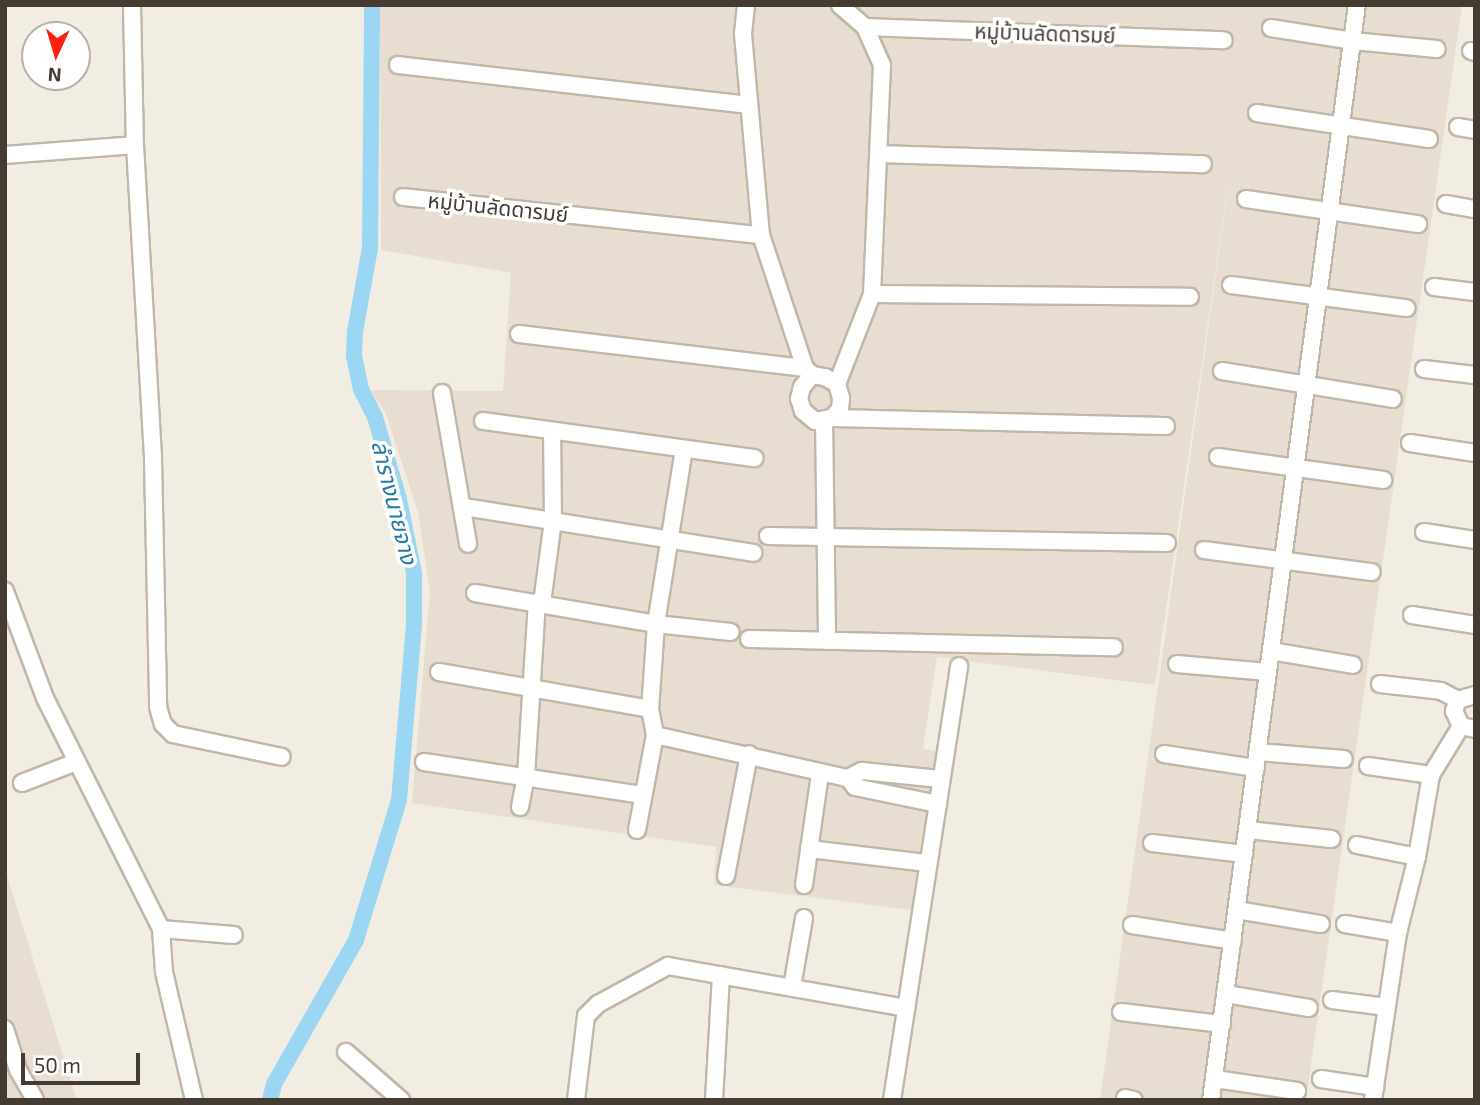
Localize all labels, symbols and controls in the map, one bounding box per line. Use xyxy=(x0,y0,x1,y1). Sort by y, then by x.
street label: หมู่บ้านลัดดารมย์ xyxy=(974,18,1116,48)
north arrow xyxy=(21,21,91,91)
text: N xyxy=(47,64,62,87)
street label: หมู่บ้านลัดดารมย์ xyxy=(426,187,570,227)
water label: ลำรางนายจาง xyxy=(366,437,424,567)
scale bar xyxy=(24,1038,144,1082)
text: 50 m xyxy=(34,1052,81,1077)

